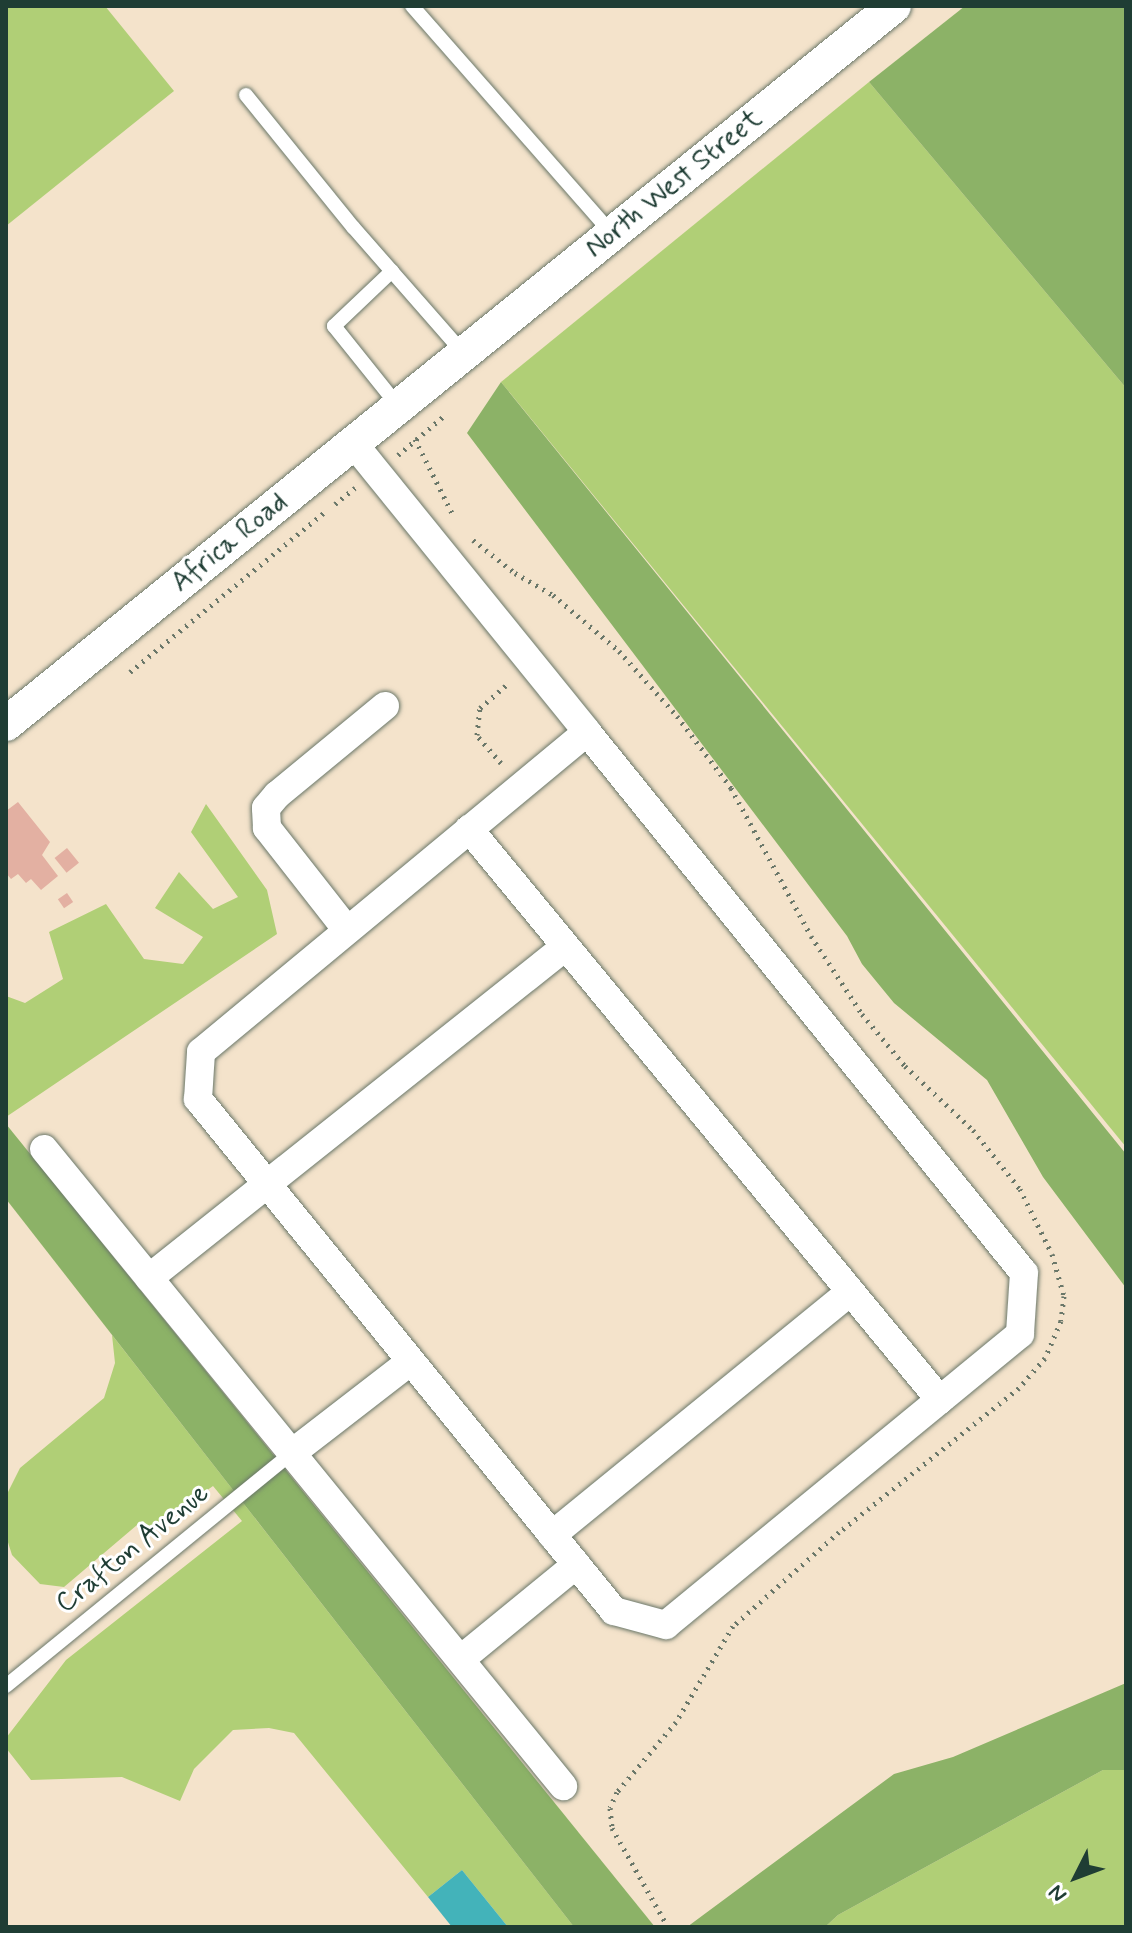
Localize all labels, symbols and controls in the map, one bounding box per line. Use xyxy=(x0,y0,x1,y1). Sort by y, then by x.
street label: North West Street xyxy=(579,102,769,266)
street label: Africa Road xyxy=(165,486,295,600)
street label: Crafton Avenue xyxy=(47,1475,219,1623)
north arrow xyxy=(1036,1837,1116,1917)
text: N xyxy=(1043,1878,1073,1908)

